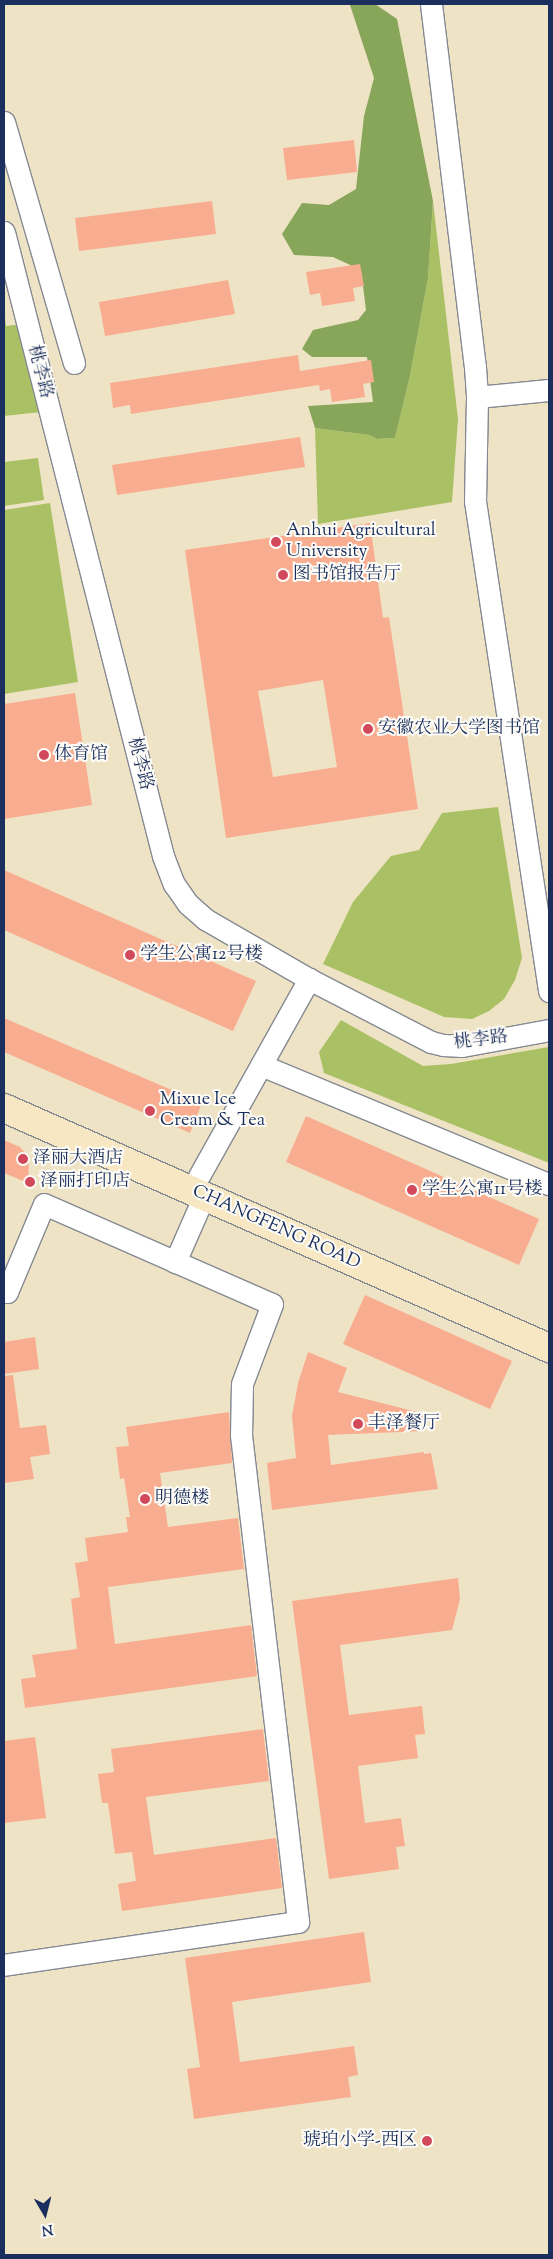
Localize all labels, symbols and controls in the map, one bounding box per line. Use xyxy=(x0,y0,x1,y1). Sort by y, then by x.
street label: 桃李路 xyxy=(22,343,56,401)
place label: Anhui Agricultural University xyxy=(286,521,436,564)
marker: Anhui Agricultural University xyxy=(270,536,282,548)
place label: 图书馆报告厅 xyxy=(293,564,401,586)
marker: 图书馆报告厅 xyxy=(277,569,289,581)
place label: 安徽农业大学图书馆 xyxy=(378,718,540,740)
marker: 安徽农业大学图书馆 xyxy=(362,723,374,735)
street label: 桃李路 xyxy=(122,735,156,793)
place label: 体育馆 xyxy=(54,744,108,766)
marker: 体育馆 xyxy=(38,749,50,761)
place label: 学生公寓12号楼 xyxy=(140,944,263,966)
marker: 学生公寓12号楼 xyxy=(124,949,136,961)
street label: 桃李路 xyxy=(453,1027,509,1055)
place label: Mixue Ice Cream & Tea xyxy=(160,1090,265,1132)
marker: Mixue Ice Cream & Tea xyxy=(144,1105,156,1117)
place label: 泽丽大酒店 xyxy=(33,1148,123,1170)
marker: 泽丽大酒店 xyxy=(17,1153,29,1165)
place label: 泽丽打印店 xyxy=(40,1171,130,1193)
marker: 泽丽打印店 xyxy=(24,1176,36,1188)
place label: 学生公寓11号楼 xyxy=(422,1179,542,1201)
street label: CHANGFENG ROAD xyxy=(188,1181,364,1275)
marker: 学生公寓11号楼 xyxy=(406,1184,418,1196)
place label: 丰泽餐厅 xyxy=(368,1413,440,1435)
marker: 丰泽餐厅 xyxy=(352,1418,364,1430)
place label: 明德楼 xyxy=(155,1488,209,1510)
marker: 明德楼 xyxy=(139,1493,151,1505)
place label: 琥珀小学-西区 xyxy=(303,2130,417,2152)
marker: 琥珀小学-西区 xyxy=(421,2135,433,2147)
north arrow xyxy=(20,2189,70,2239)
text: N xyxy=(40,2218,54,2240)

